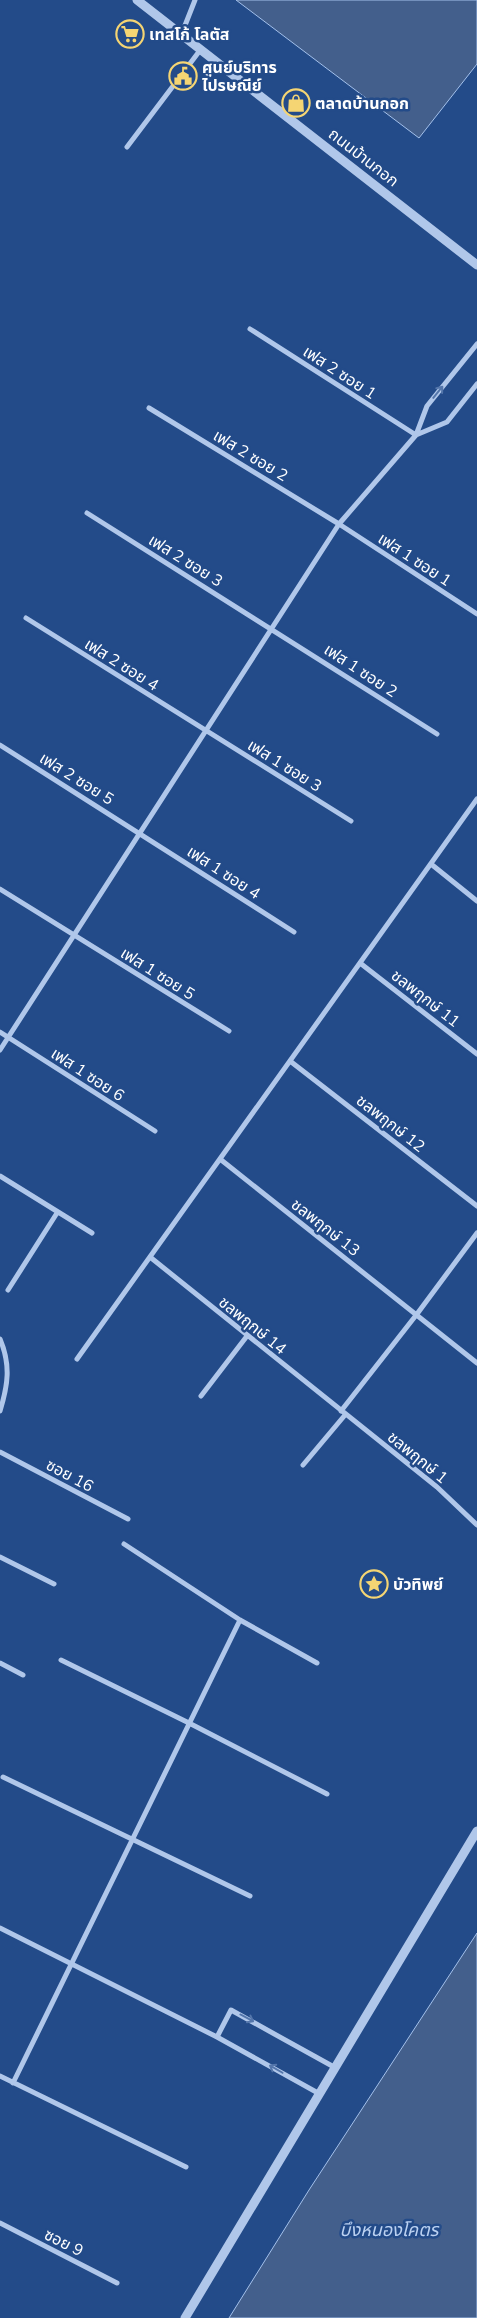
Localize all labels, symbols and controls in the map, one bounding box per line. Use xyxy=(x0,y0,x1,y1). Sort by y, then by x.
supermarket icon: เทสโก้ โลตัส xyxy=(115,19,145,49)
place label: เทสโก้ โลตัส xyxy=(149,24,230,46)
place label: ศูนย์บริทาร ไปรษณีย์ xyxy=(202,57,277,97)
public building icon: ศูนย์บริทาร ไปรษณีย์ xyxy=(168,61,198,91)
shop icon: ตลาดบ้านกอก xyxy=(281,88,311,118)
place label: ตลาดบ้านกอก xyxy=(315,93,409,115)
street label: ถนนบ้านกอก xyxy=(324,123,403,192)
street label: เฟส 2 ซอย 1 xyxy=(298,341,381,405)
one-way arrow xyxy=(432,386,443,399)
street label: เฟส 2 ซอย 2 xyxy=(209,425,292,487)
street label: เฟส 1 ซอย 1 xyxy=(373,528,456,592)
street label: เฟส 2 ซอย 3 xyxy=(144,529,227,592)
street label: เฟส 2 ซอย 4 xyxy=(80,633,163,697)
street label: เฟส 1 ซอย 2 xyxy=(319,639,402,703)
street label: เฟส 1 ซอย 3 xyxy=(243,734,326,797)
street label: เฟส 2 ซอย 5 xyxy=(35,747,118,810)
street label: เฟส 1 ซอย 4 xyxy=(182,841,265,905)
street label: เฟส 1 ซอย 5 xyxy=(116,942,199,1005)
street label: ชลพฤกษ์ 11 xyxy=(386,965,464,1033)
street label: เฟส 1 ซอย 6 xyxy=(46,1043,129,1107)
street label: ชลพฤกษ์ 12 xyxy=(351,1090,429,1158)
street label: ชลพฤกษ์ 13 xyxy=(286,1194,364,1262)
street label: ชลพฤกษ์ 14 xyxy=(214,1291,291,1360)
street label: ชลพฤกษ์ 1 xyxy=(382,1426,452,1489)
street label: ซอย 16 xyxy=(42,1454,97,1498)
place icon: บัวทิพย์ xyxy=(359,1569,389,1599)
place label: บัวทิพย์ xyxy=(393,1574,443,1596)
one-way arrow xyxy=(239,2014,254,2023)
one-way arrow xyxy=(269,2064,283,2074)
water label: บึงหนองโคตร xyxy=(340,2218,440,2242)
street label: ซอย 9 xyxy=(40,2224,87,2262)

